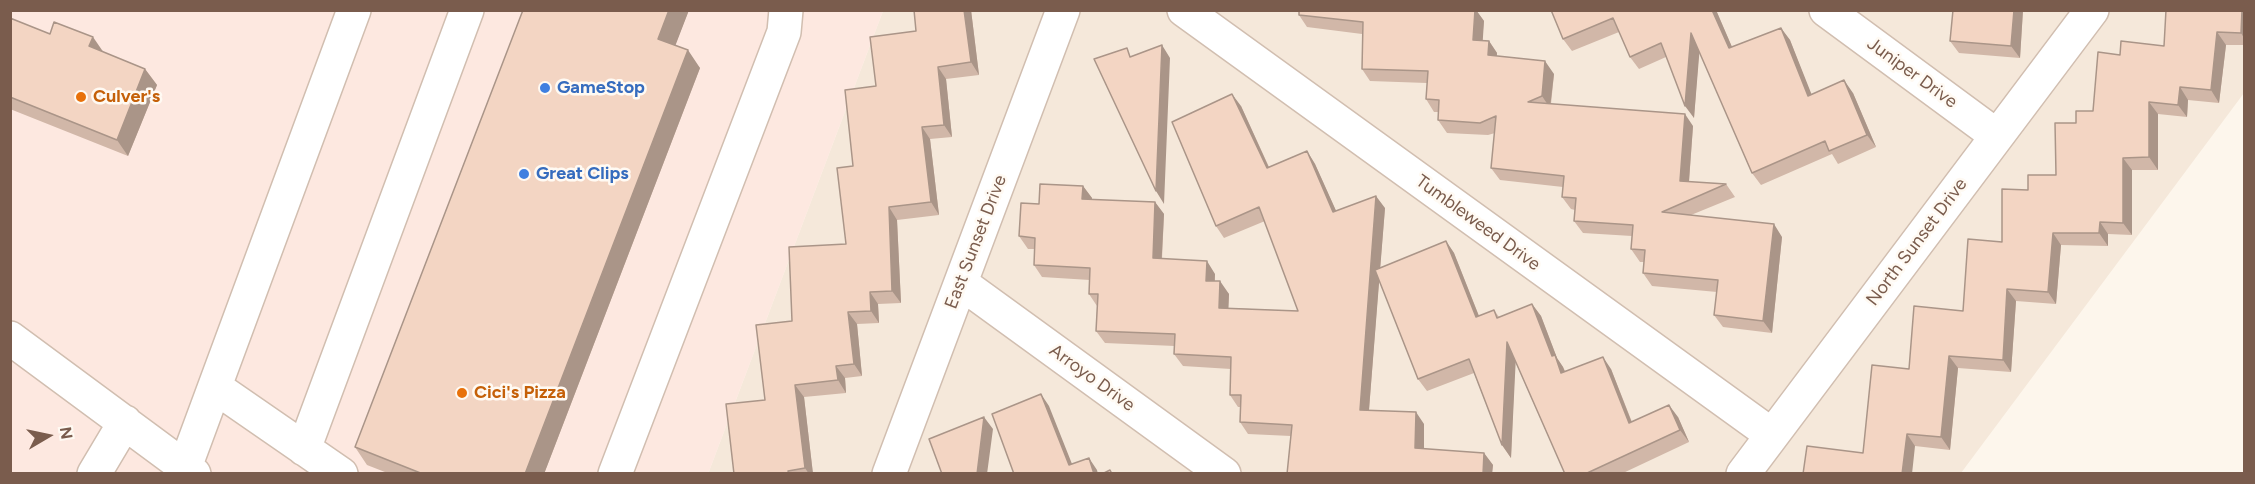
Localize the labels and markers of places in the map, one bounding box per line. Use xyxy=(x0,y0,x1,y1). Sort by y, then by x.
place label: GameStop xyxy=(557,77,645,99)
marker: GameStop xyxy=(538,81,552,95)
place label: Culver's xyxy=(93,86,160,108)
marker: Culver's xyxy=(74,90,88,104)
place label: Great Clips xyxy=(536,163,629,185)
marker: Great Clips xyxy=(517,167,531,181)
place label: Cici's Pizza xyxy=(474,382,566,404)
marker: Cici's Pizza xyxy=(455,386,469,400)

